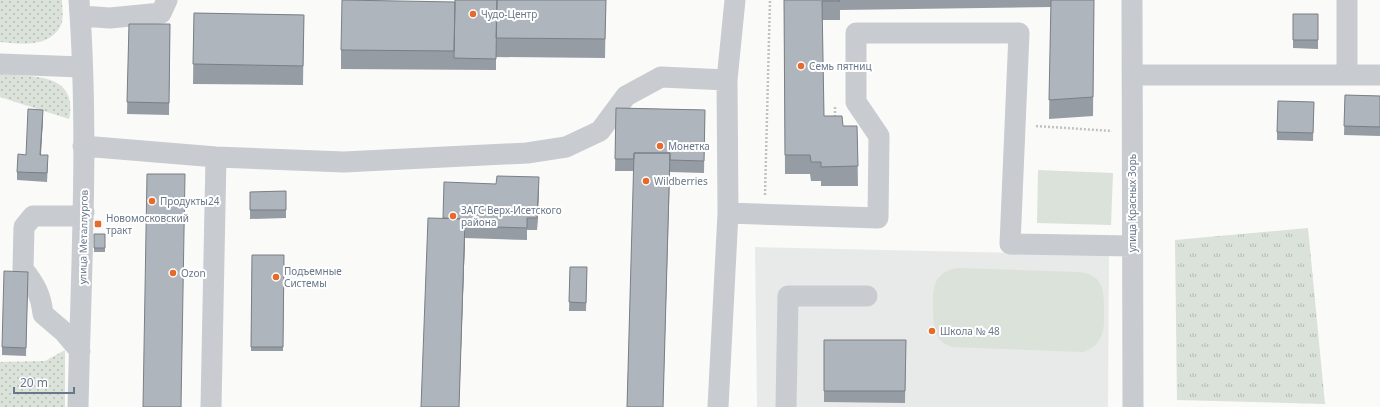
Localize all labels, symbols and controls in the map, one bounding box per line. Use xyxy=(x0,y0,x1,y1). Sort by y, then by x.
place label: Чудо-Центр xyxy=(481,7,537,21)
marker: Чудо-Центр xyxy=(468,9,478,19)
place label: Семь пятниц xyxy=(809,59,872,73)
marker: Семь пятниц xyxy=(796,61,806,71)
place label: Монетка xyxy=(668,139,710,153)
marker: Монетка xyxy=(655,141,665,151)
street label: улица Красных Зорь xyxy=(1125,154,1139,252)
place label: Wildberries xyxy=(654,174,708,188)
marker: Wildberries xyxy=(641,176,651,186)
street label: улица Металлургов xyxy=(75,189,91,284)
place label: Продукты24 xyxy=(160,194,220,208)
marker: Продукты24 xyxy=(147,196,157,206)
place label: ЗАГС Верх-Исетского района xyxy=(461,203,562,229)
place label: Новомосковский тракт xyxy=(106,211,189,237)
marker: ЗАГС Верх-Исетского района xyxy=(448,211,458,221)
marker: Новомосковский тракт xyxy=(93,219,103,229)
place label: Подъемные Системы xyxy=(284,264,342,290)
place label: Ozon xyxy=(181,266,206,280)
marker: Ozon xyxy=(168,268,178,278)
marker: Подъемные Системы xyxy=(271,272,281,282)
place label: Школа № 48 xyxy=(940,324,1000,338)
marker: Школа № 48 xyxy=(927,326,937,336)
scale bar xyxy=(14,369,74,395)
text: 20 m xyxy=(20,374,48,391)

